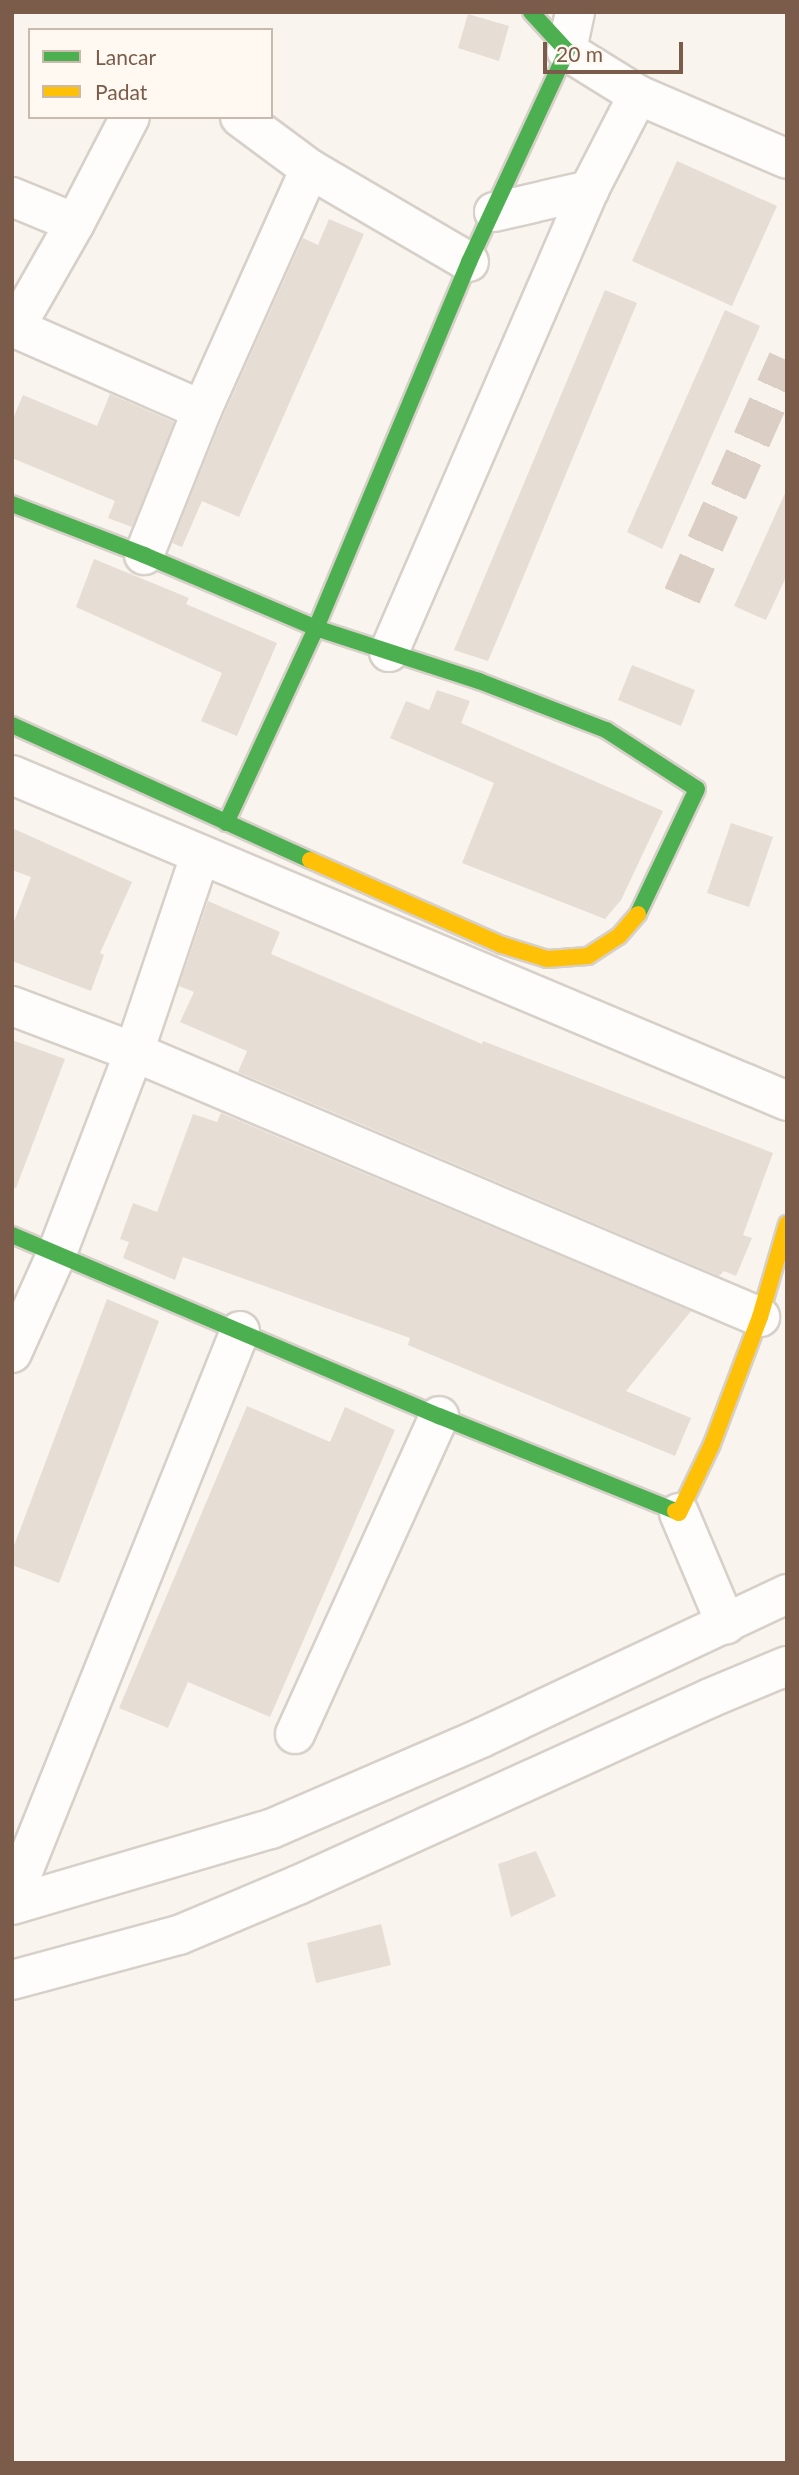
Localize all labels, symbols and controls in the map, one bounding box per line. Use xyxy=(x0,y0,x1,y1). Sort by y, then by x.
legend xyxy=(28,28,273,119)
scale bar xyxy=(547,28,687,72)
text: 20 m xyxy=(556,41,603,66)
text: Lancar xyxy=(95,44,156,69)
text: Padat xyxy=(95,79,147,104)

